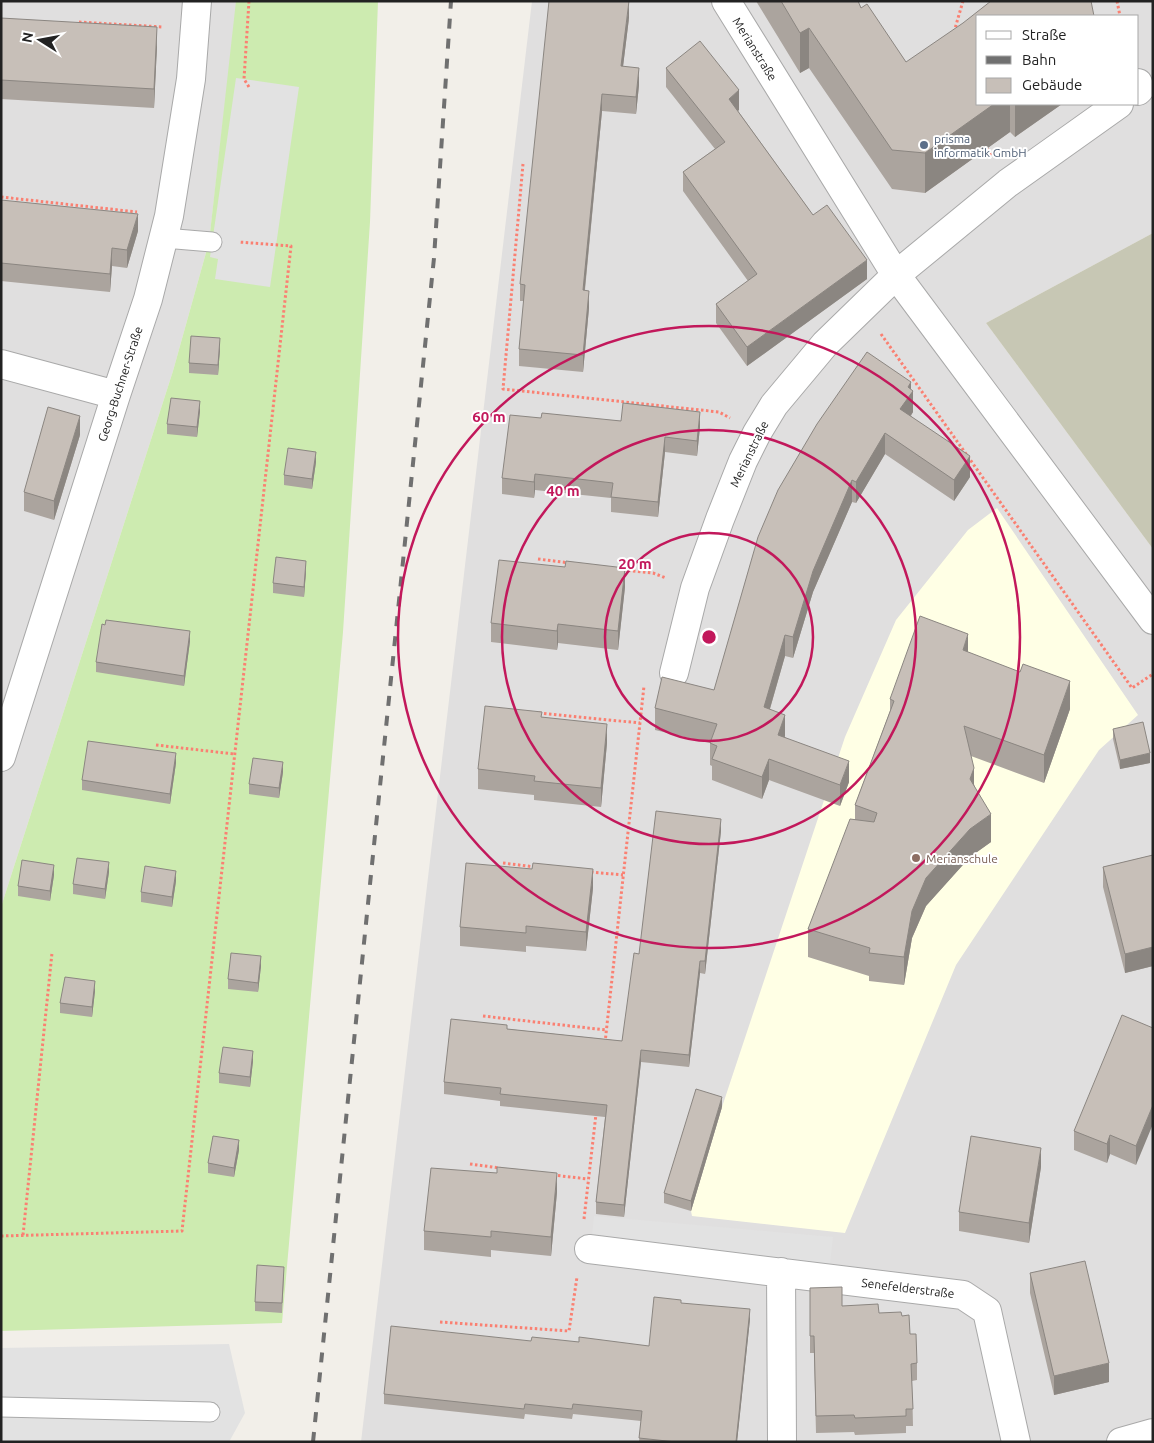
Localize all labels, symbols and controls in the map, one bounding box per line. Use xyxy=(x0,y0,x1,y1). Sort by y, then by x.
north arrow xyxy=(15,15,65,65)
street label: Merianstraße xyxy=(730,15,780,83)
legend xyxy=(976,15,1139,105)
text: Straße xyxy=(1022,26,1066,43)
text: N xyxy=(18,31,36,44)
text: Bahn xyxy=(1022,51,1056,68)
text: Gebäude xyxy=(1022,76,1082,93)
place label: prisma informatik GmbH xyxy=(934,132,1027,159)
marker: prisma informatik GmbH xyxy=(918,139,930,151)
street label: Georg-Buchner-Straße xyxy=(95,325,145,443)
text: 60 m xyxy=(472,408,506,425)
street label: Merianstraße xyxy=(727,419,771,489)
text: 40 m xyxy=(546,482,580,499)
text: 20 m xyxy=(618,555,652,572)
centre of rings xyxy=(700,628,718,646)
marker: Merianschule xyxy=(910,852,922,864)
place label: Merianschule xyxy=(926,852,998,865)
street label: Senefelderstraße xyxy=(861,1276,955,1300)

